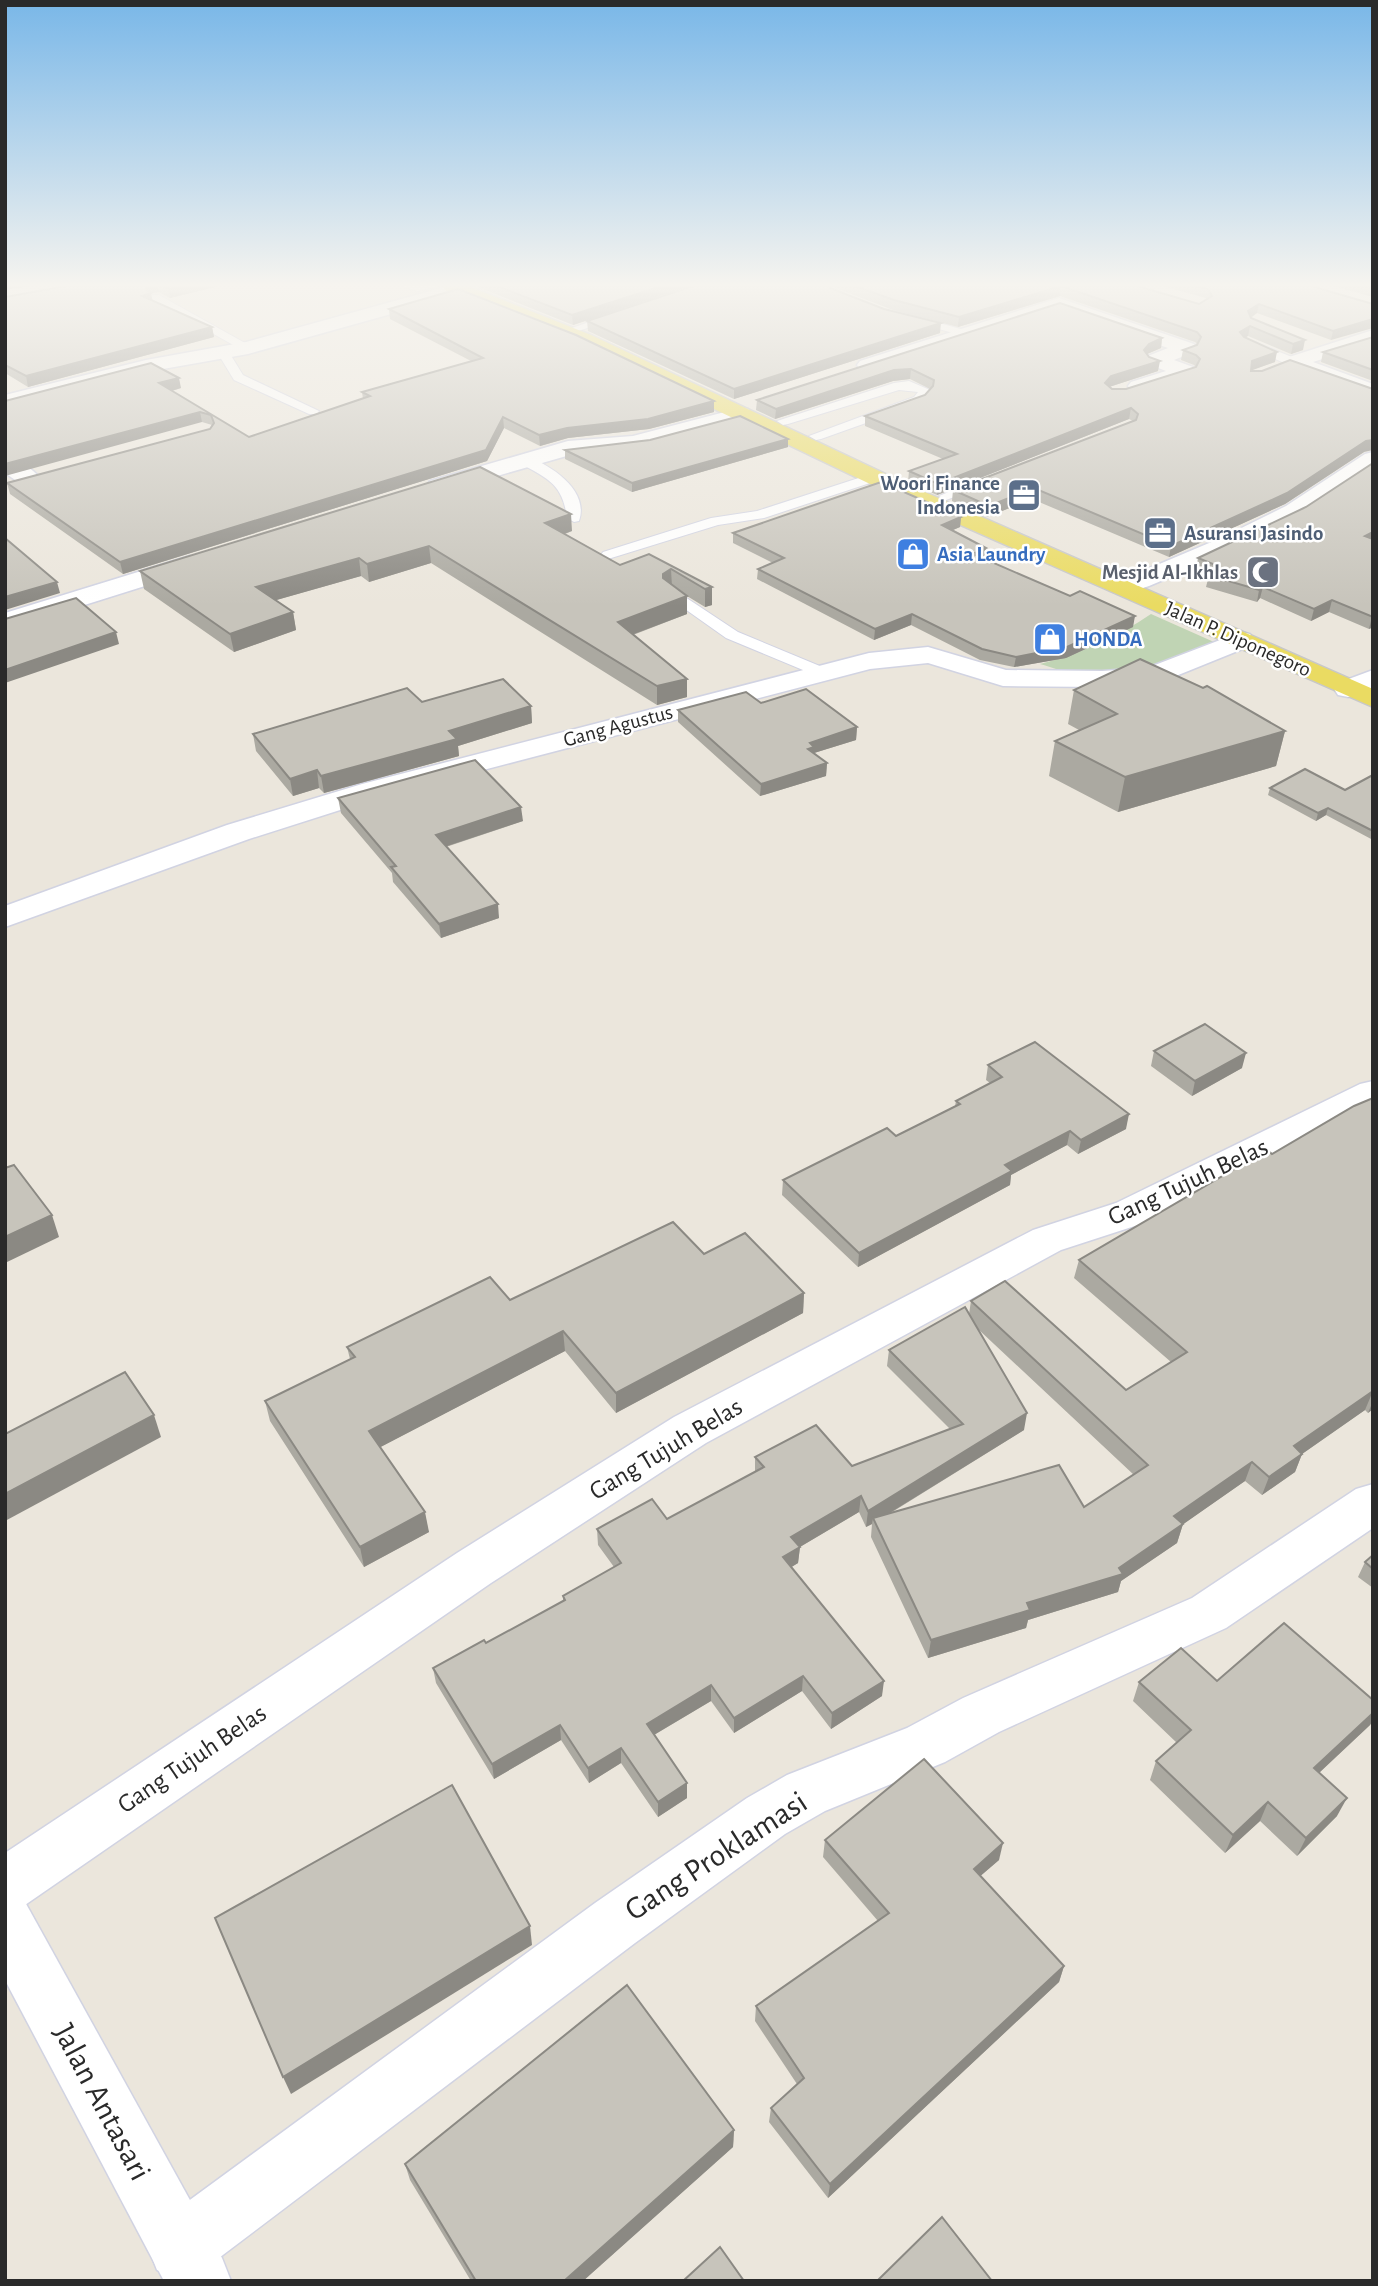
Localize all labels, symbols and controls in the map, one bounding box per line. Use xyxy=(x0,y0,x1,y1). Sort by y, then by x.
place label: Woori Finance Indonesia xyxy=(880,473,1000,518)
office icon: Woori Finance Indonesia xyxy=(1005,476,1043,514)
office icon: Asuransi Jasindo xyxy=(1141,514,1179,552)
place label: Asuransi Jasindo xyxy=(1184,523,1323,544)
shop icon: Asia Laundry xyxy=(894,535,932,573)
place label: Asia Laundry xyxy=(937,544,1046,565)
mosque icon: Mesjid Al-Ikhlas xyxy=(1244,553,1282,591)
place label: Mesjid Al-Ikhlas xyxy=(1102,562,1238,583)
street label: Jalan P. Diponegoro xyxy=(1162,597,1314,681)
shop icon: HONDA xyxy=(1031,620,1069,658)
place label: HONDA xyxy=(1074,629,1143,650)
street label: Gang Agustus xyxy=(561,701,675,751)
street label: Gang Tujuh Belas xyxy=(1104,1134,1272,1230)
street label: Gang Tujuh Belas xyxy=(585,1393,747,1505)
street label: Gang Tujuh Belas xyxy=(113,1700,271,1818)
street label: Gang Proklamasi xyxy=(619,1785,813,1927)
street label: Jalan Antasari xyxy=(47,2018,157,2186)

